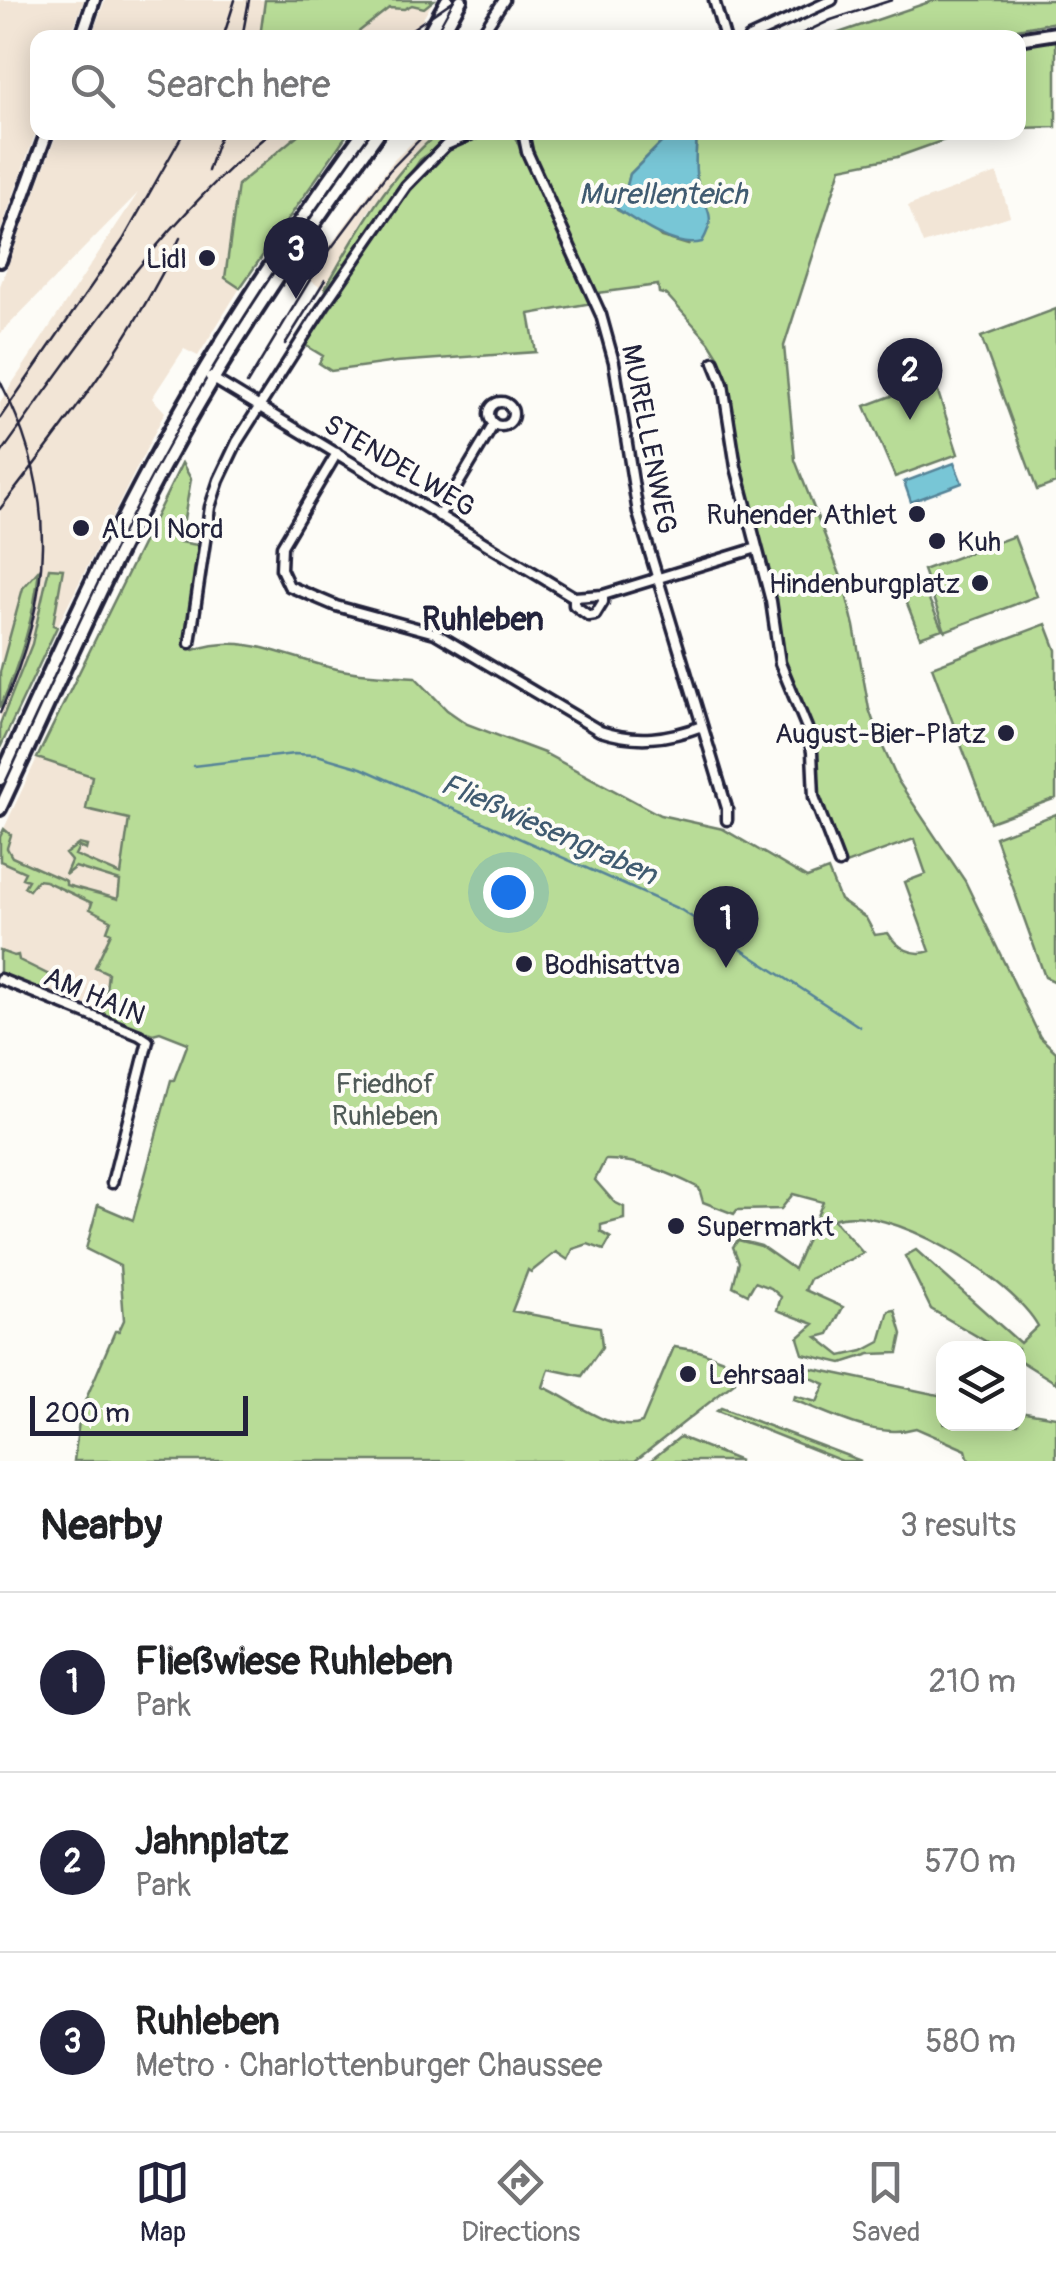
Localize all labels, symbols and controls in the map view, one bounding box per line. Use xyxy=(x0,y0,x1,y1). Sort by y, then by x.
search box xyxy=(30,30,1026,140)
icon: search xyxy=(65,58,120,113)
text: Search here xyxy=(145,61,331,109)
water label: Murellenteich xyxy=(579,176,749,213)
pin: 3 xyxy=(264,216,328,299)
place label: Lidl xyxy=(146,242,187,277)
marker: Lidl xyxy=(196,247,218,269)
pin: 2 xyxy=(878,338,942,420)
street label: MURELLENWEG xyxy=(613,342,684,537)
street label: STENDELWEG xyxy=(317,407,481,525)
place label: Ruhender Athlet xyxy=(706,498,898,533)
marker: Ruhender Athlet xyxy=(906,503,928,525)
place label: ALDI Nord xyxy=(101,512,224,547)
marker: ALDI Nord xyxy=(70,517,92,539)
place label: Kuh xyxy=(957,525,1001,560)
marker: Kuh xyxy=(926,530,948,552)
place label: Hindenburgplatz xyxy=(769,567,960,602)
marker: Hindenburgplatz xyxy=(969,572,991,594)
district label: Ruhleben xyxy=(422,600,544,640)
place label: August-Bier-Platz xyxy=(775,717,986,752)
marker: August-Bier-Platz xyxy=(995,722,1017,744)
water label: Fließwiesengraben xyxy=(435,765,664,894)
your location xyxy=(483,867,534,918)
pin: 1 xyxy=(694,886,758,968)
place label: Bodhisattva xyxy=(544,948,680,983)
marker: Bodhisattva xyxy=(513,953,535,975)
street label: AM HAIN xyxy=(38,959,151,1033)
park label: Friedhof Ruhleben xyxy=(332,1067,438,1134)
place label: Supermarkt xyxy=(696,1210,835,1245)
marker: Supermarkt xyxy=(665,1215,687,1237)
map controls xyxy=(936,1341,1026,1431)
button: layers xyxy=(936,1341,1026,1431)
place label: Lehrsaal xyxy=(708,1358,806,1393)
marker: Lehrsaal xyxy=(677,1363,699,1385)
scale bar xyxy=(30,1391,248,1436)
text: 200 m xyxy=(45,1396,130,1431)
text: Nearby xyxy=(40,1500,162,1552)
text: 3 results xyxy=(900,1506,1016,1546)
text: Fließwiese Ruhleben xyxy=(135,1638,453,1686)
text: 1 xyxy=(66,1662,79,1702)
text: 210 m xyxy=(928,1662,1016,1702)
text: Park xyxy=(135,1686,191,1726)
text: Jahnplatz xyxy=(135,1818,289,1866)
text: 2 xyxy=(64,1842,81,1882)
text: 570 m xyxy=(925,1842,1016,1882)
text: Park xyxy=(135,1866,191,1906)
text: Ruhleben xyxy=(135,1998,280,2046)
text: 3 xyxy=(64,2022,81,2062)
text: 580 m xyxy=(925,2022,1016,2062)
text: Metro · Charlottenburger Chaussee xyxy=(135,2046,603,2086)
tab: Map xyxy=(135,2155,190,2250)
tab: Directions xyxy=(461,2155,580,2250)
tab: Saved xyxy=(851,2155,921,2250)

